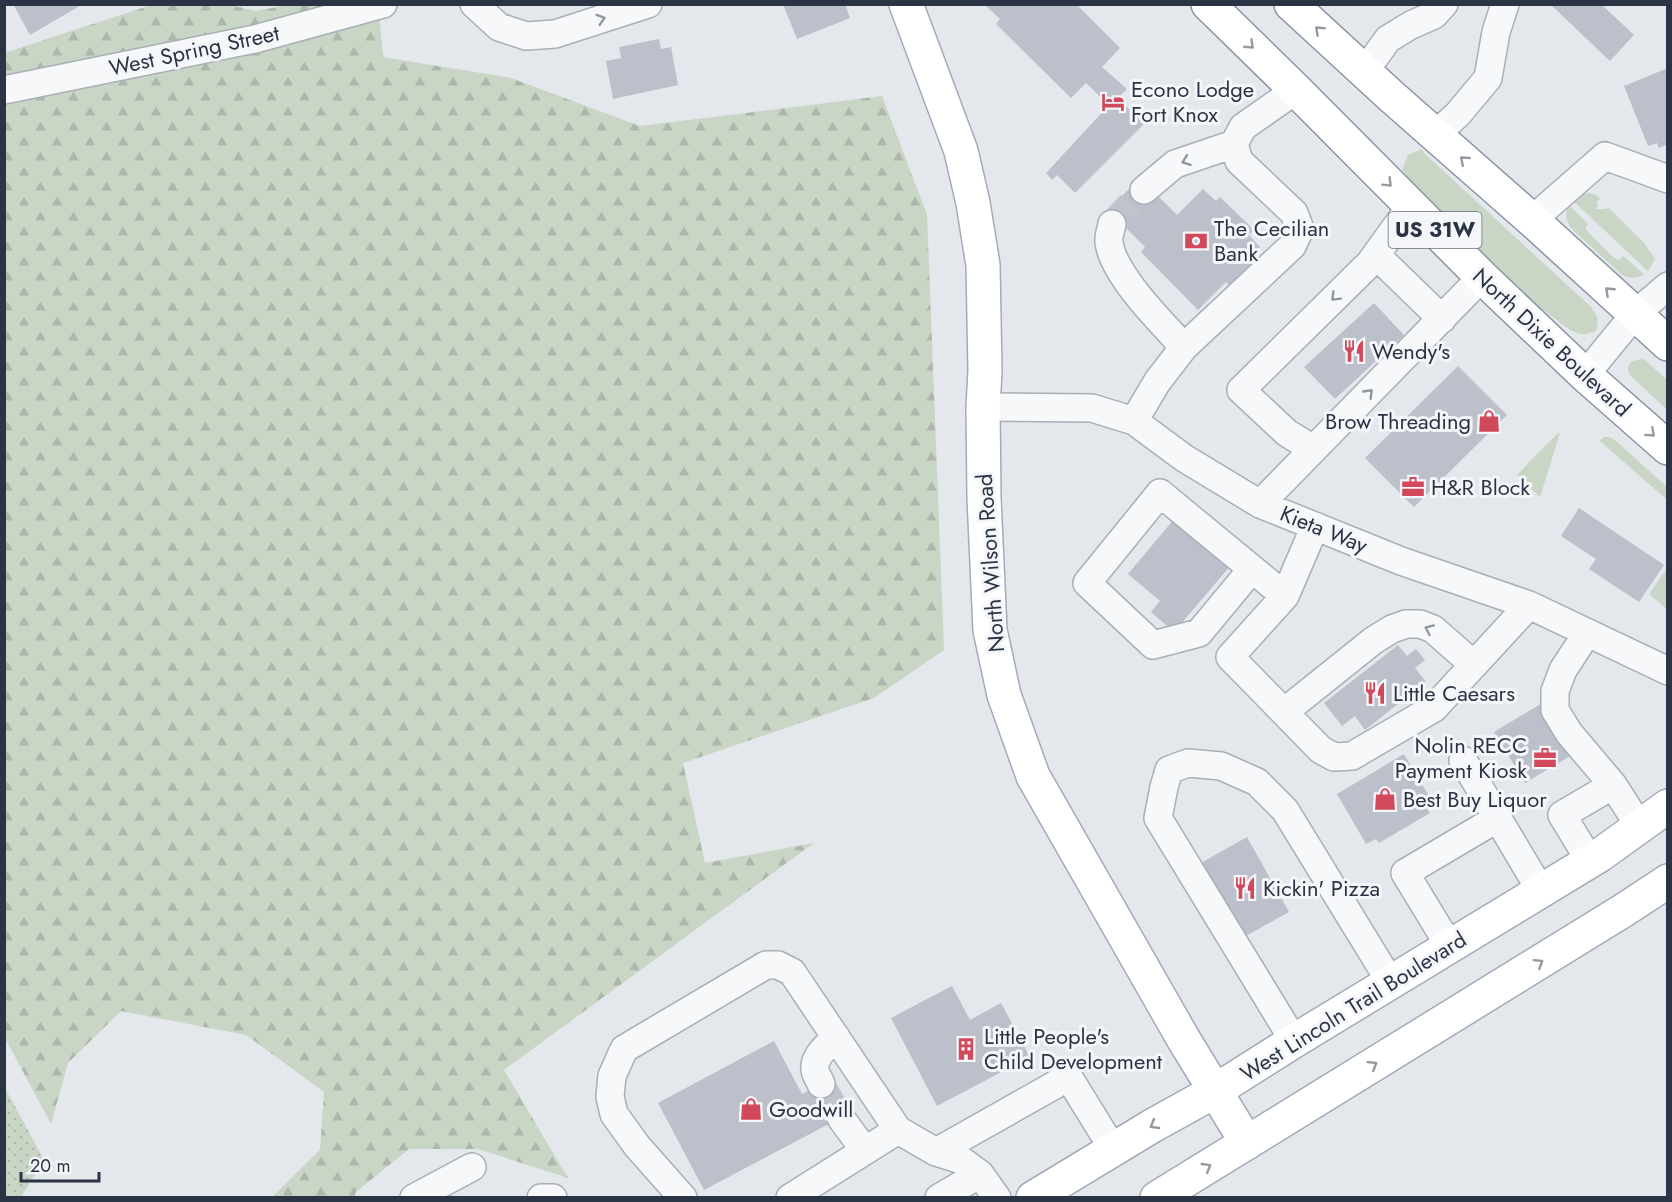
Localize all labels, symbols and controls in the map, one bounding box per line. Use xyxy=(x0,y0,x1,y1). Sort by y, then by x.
one-way arrow xyxy=(595,14,606,26)
street label: West Spring Street xyxy=(106,16,283,84)
one-way arrow xyxy=(1315,26,1325,37)
one-way arrow xyxy=(1244,38,1254,49)
place label: Econo Lodge Fort Knox xyxy=(1131,73,1254,130)
hotel icon: Econo Lodge Fort Knox xyxy=(1100,89,1126,115)
one-way arrow xyxy=(1181,153,1191,166)
one-way arrow xyxy=(1460,157,1471,168)
one-way arrow xyxy=(1381,175,1392,186)
place label: The Cecilian Bank xyxy=(1214,212,1329,269)
road number: US 31W xyxy=(1388,212,1482,248)
bank icon: The Cecilian Bank xyxy=(1183,228,1209,254)
street label: North Dixie Boulevard xyxy=(1466,260,1638,424)
one-way arrow xyxy=(1605,287,1616,298)
one-way arrow xyxy=(1332,290,1343,301)
place label: Wendy's xyxy=(1372,335,1450,367)
restaurant icon: Wendy's xyxy=(1341,338,1367,364)
one-way arrow xyxy=(1362,389,1373,399)
place label: Brow Threading xyxy=(1325,405,1471,437)
shop icon: Brow Threading xyxy=(1476,408,1502,434)
one-way arrow xyxy=(1644,426,1655,437)
place label: H&R Block xyxy=(1431,471,1530,503)
street label: North Wilson Road xyxy=(968,473,1012,653)
office icon: H&R Block xyxy=(1400,474,1426,500)
street label: Kieta Way xyxy=(1276,497,1373,561)
one-way arrow xyxy=(1424,624,1435,636)
place label: Little Caesars xyxy=(1393,677,1515,709)
restaurant icon: Little Caesars xyxy=(1362,680,1388,706)
place label: Nolin RECC Payment Kiosk xyxy=(1395,729,1527,786)
office icon: Nolin RECC Payment Kiosk xyxy=(1532,745,1558,771)
place label: Best Buy Liquor xyxy=(1403,783,1547,815)
shop icon: Best Buy Liquor xyxy=(1372,786,1398,812)
place label: Kickin' Pizza xyxy=(1263,872,1380,904)
restaurant icon: Kickin' Pizza xyxy=(1232,875,1258,901)
street label: West Lincoln Trail Boulevard xyxy=(1234,923,1472,1089)
one-way arrow xyxy=(1533,958,1543,970)
place label: Little People's Child Development xyxy=(984,1020,1163,1077)
building icon: Little People's Child Development xyxy=(953,1036,979,1062)
one-way arrow xyxy=(1367,1061,1377,1073)
place label: Goodwill xyxy=(769,1093,853,1125)
shop icon: Goodwill xyxy=(738,1096,764,1122)
one-way arrow xyxy=(1150,1118,1160,1129)
scale bar xyxy=(21,1145,99,1183)
text: 20 m xyxy=(30,1153,70,1179)
one-way arrow xyxy=(1201,1163,1211,1175)

